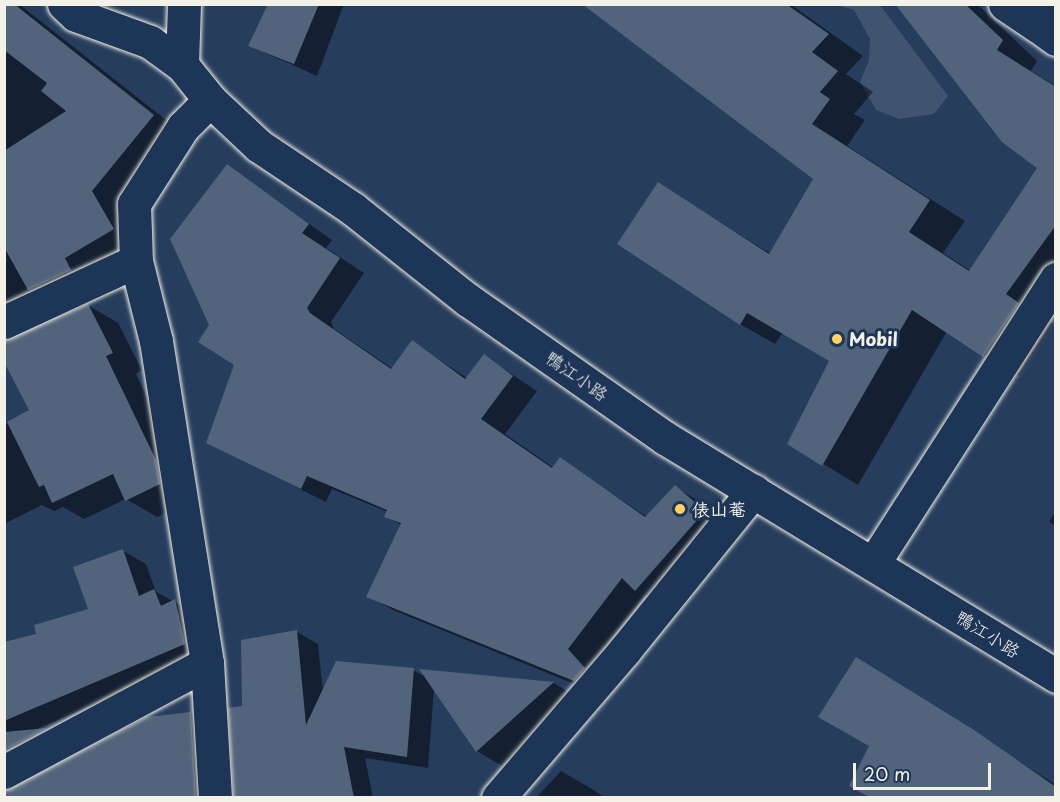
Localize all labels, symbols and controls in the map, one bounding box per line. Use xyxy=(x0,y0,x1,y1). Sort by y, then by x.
place label: Mobil xyxy=(849,328,898,350)
marker: Mobil xyxy=(830,332,844,346)
street label: 鴨江小路 xyxy=(541,347,613,405)
place label: 俵山菴 xyxy=(692,498,746,520)
marker: 俵山菴 xyxy=(673,502,687,516)
street label: 鴨江小路 xyxy=(952,606,1024,662)
scale bar xyxy=(856,751,994,789)
text: 20 m xyxy=(864,760,910,787)

